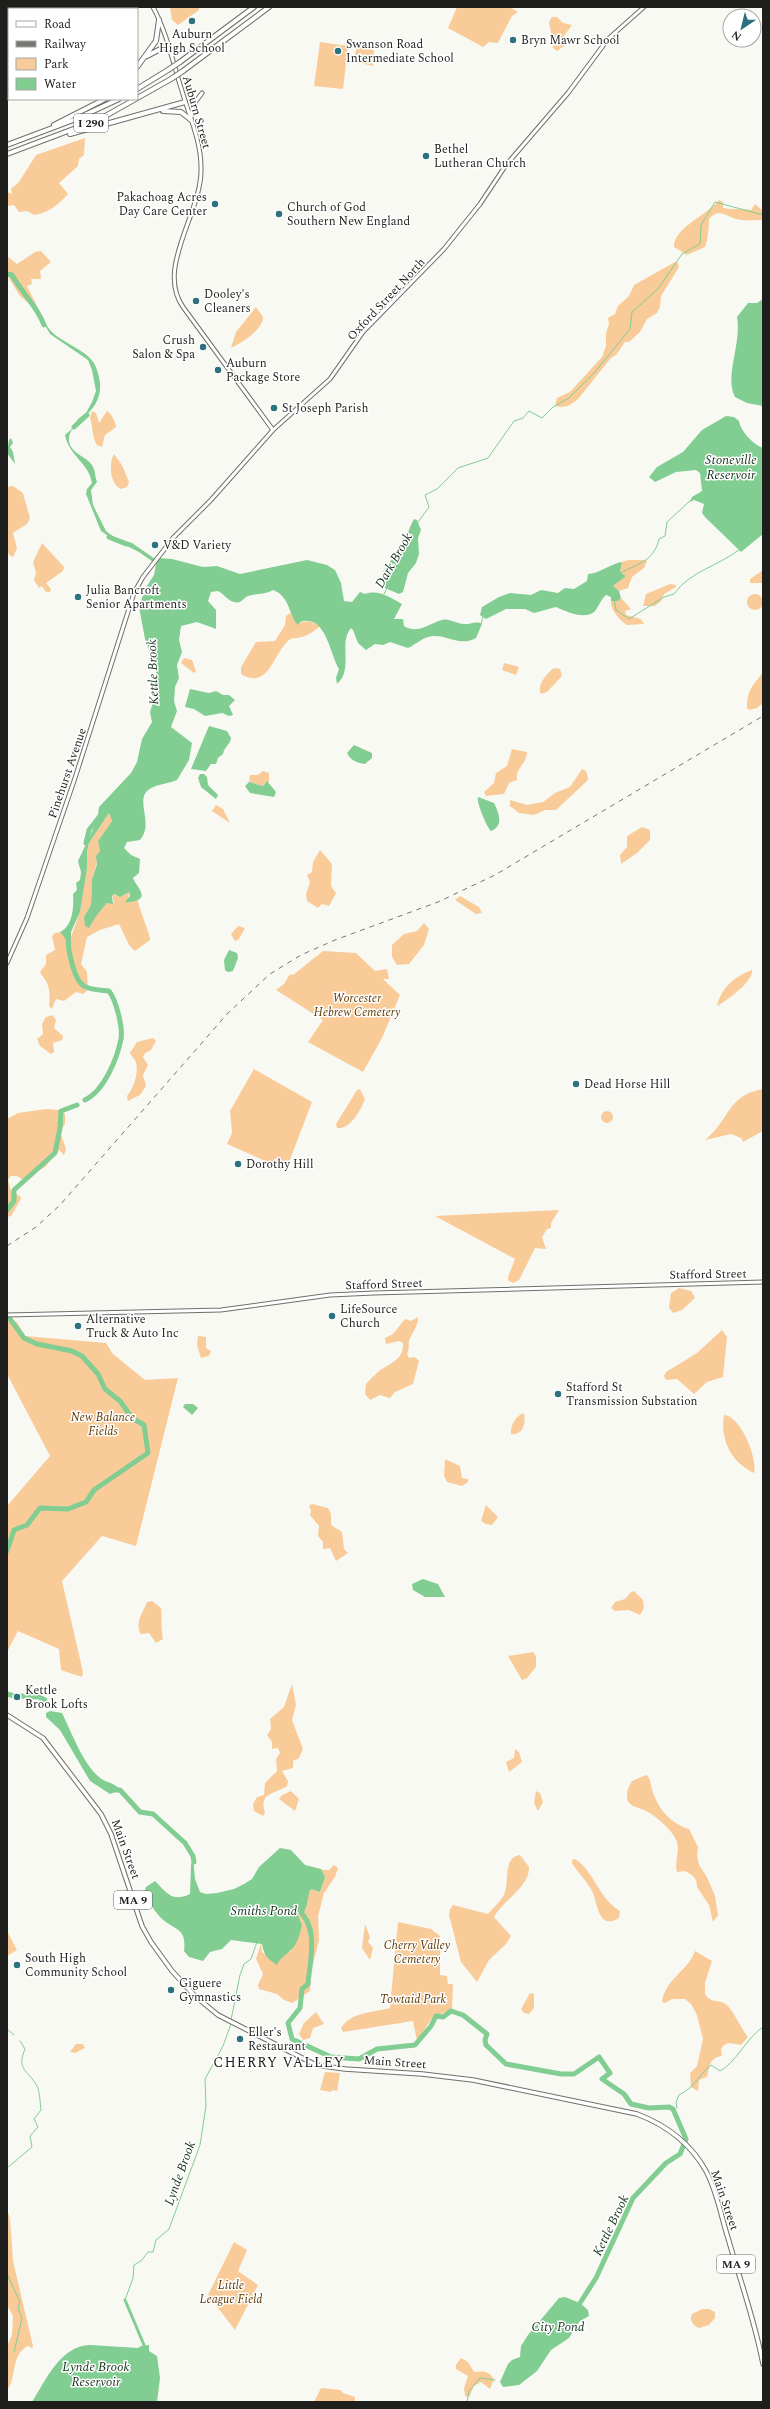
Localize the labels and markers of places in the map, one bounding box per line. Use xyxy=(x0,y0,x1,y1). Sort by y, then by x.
marker: Auburn High School xyxy=(187,16,197,26)
place label: Auburn High School xyxy=(159,25,225,58)
place label: Bryn Mawr School xyxy=(521,31,619,50)
place label: Swanson Road Intermediate School xyxy=(346,35,454,68)
marker: Bryn Mawr School xyxy=(508,35,518,45)
marker: Swanson Road Intermediate School xyxy=(333,46,343,56)
place label: Bethel Lutheran Church xyxy=(434,140,526,173)
marker: Bethel Lutheran Church xyxy=(421,151,431,161)
place label: Pakachoag Acres Day Care Center xyxy=(116,188,207,221)
place label: Church of God Southern New England xyxy=(287,198,411,231)
marker: Pakachoag Acres Day Care Center xyxy=(210,199,220,209)
marker: Church of God Southern New England xyxy=(274,209,284,219)
place label: Dooley's Cleaners xyxy=(204,285,251,318)
marker: Dooley's Cleaners xyxy=(191,296,201,306)
place label: Crush Salon & Spa xyxy=(132,331,195,364)
marker: Crush Salon & Spa xyxy=(198,342,208,352)
place label: Auburn Package Store xyxy=(226,354,301,387)
marker: Auburn Package Store xyxy=(213,365,223,375)
place label: St Joseph Parish xyxy=(282,399,368,418)
marker: St Joseph Parish xyxy=(269,403,279,413)
place label: V&D Variety xyxy=(163,536,232,555)
marker: V&D Variety xyxy=(150,540,160,550)
place label: Julia Bancroft Senior Apartments xyxy=(86,581,187,614)
marker: Julia Bancroft Senior Apartments xyxy=(73,592,83,602)
place label: Dead Horse Hill xyxy=(584,1075,670,1094)
marker: Dead Horse Hill xyxy=(571,1079,581,1089)
place label: Dorothy Hill xyxy=(246,1155,313,1174)
marker: Dorothy Hill xyxy=(233,1159,243,1169)
place label: LifeSource Church xyxy=(340,1300,398,1333)
place label: Alternative Truck & Auto Inc xyxy=(86,1310,179,1343)
marker: LifeSource Church xyxy=(327,1311,337,1321)
marker: Alternative Truck & Auto Inc xyxy=(73,1321,83,1331)
place label: Stafford St Transmission Substation xyxy=(566,1378,698,1411)
marker: Stafford St Transmission Substation xyxy=(553,1389,563,1399)
place label: Kettle Brook Lofts xyxy=(25,1681,88,1714)
marker: Kettle Brook Lofts xyxy=(12,1692,22,1702)
place label: South High Community School xyxy=(25,1949,127,1982)
marker: South High Community School xyxy=(12,1960,22,1970)
place label: Giguere Gymnastics xyxy=(179,1974,241,2007)
marker: Giguere Gymnastics xyxy=(166,1985,176,1995)
place label: Eller's Restaurant xyxy=(248,2023,306,2056)
marker: Eller's Restaurant xyxy=(235,2034,245,2044)

